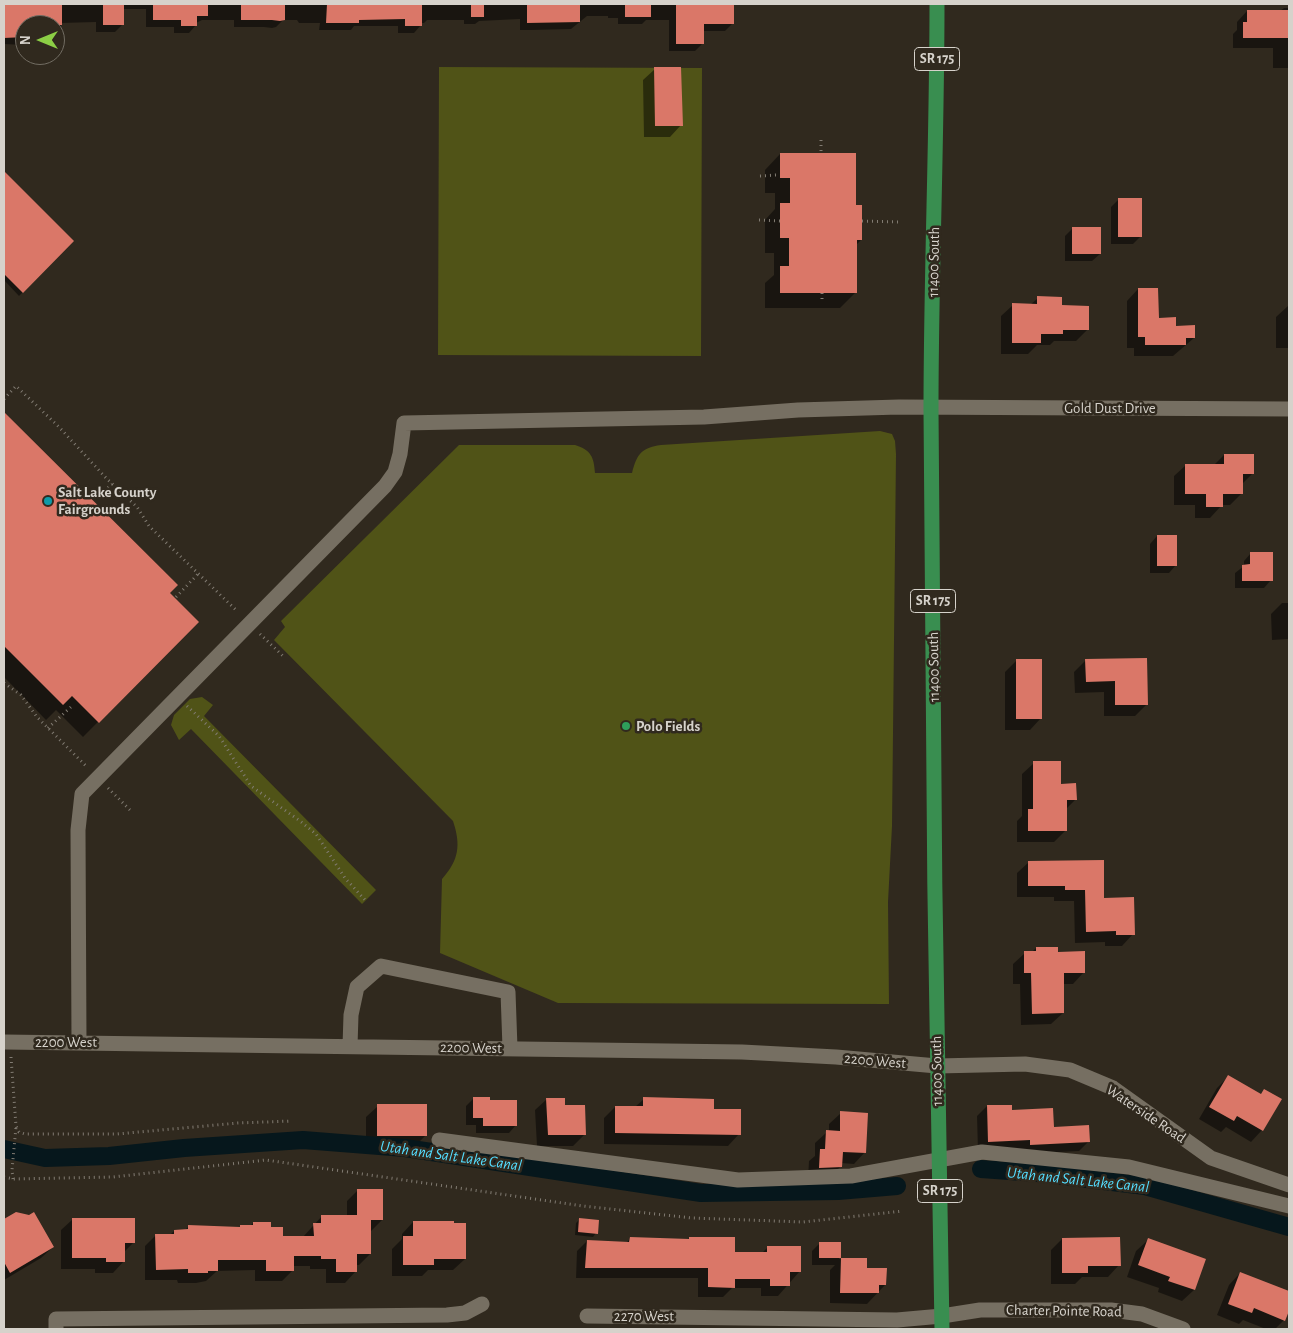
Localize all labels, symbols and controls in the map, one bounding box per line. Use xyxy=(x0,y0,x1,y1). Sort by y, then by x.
north arrow xyxy=(15,15,65,65)
text: N xyxy=(19,35,33,45)
road number: SR 175 xyxy=(914,48,960,70)
street label: 11400 South xyxy=(924,227,944,297)
street label: Gold Dust Drive xyxy=(1064,399,1156,417)
place label: Salt Lake County Fairgrounds xyxy=(58,483,156,518)
marker: Salt Lake County Fairgrounds xyxy=(42,495,54,507)
road number: SR 175 xyxy=(910,590,956,612)
street label: 11400 South xyxy=(924,632,944,702)
place label: Polo Fields xyxy=(636,717,700,735)
marker: Polo Fields xyxy=(620,720,632,732)
street label: 2200 West xyxy=(35,1033,97,1051)
street label: 11400 South xyxy=(927,1036,947,1106)
street label: 2200 West xyxy=(440,1038,502,1058)
street label: 2200 West xyxy=(843,1049,907,1073)
street label: Waterside Road xyxy=(1103,1081,1189,1147)
water label: Utah and Salt Lake Canal xyxy=(379,1137,523,1175)
water label: Utah and Salt Lake Canal xyxy=(1006,1163,1150,1197)
road number: SR 175 xyxy=(918,1180,962,1202)
street label: Charter Pointe Road xyxy=(1006,1301,1122,1321)
street label: 2270 West xyxy=(614,1307,674,1325)

